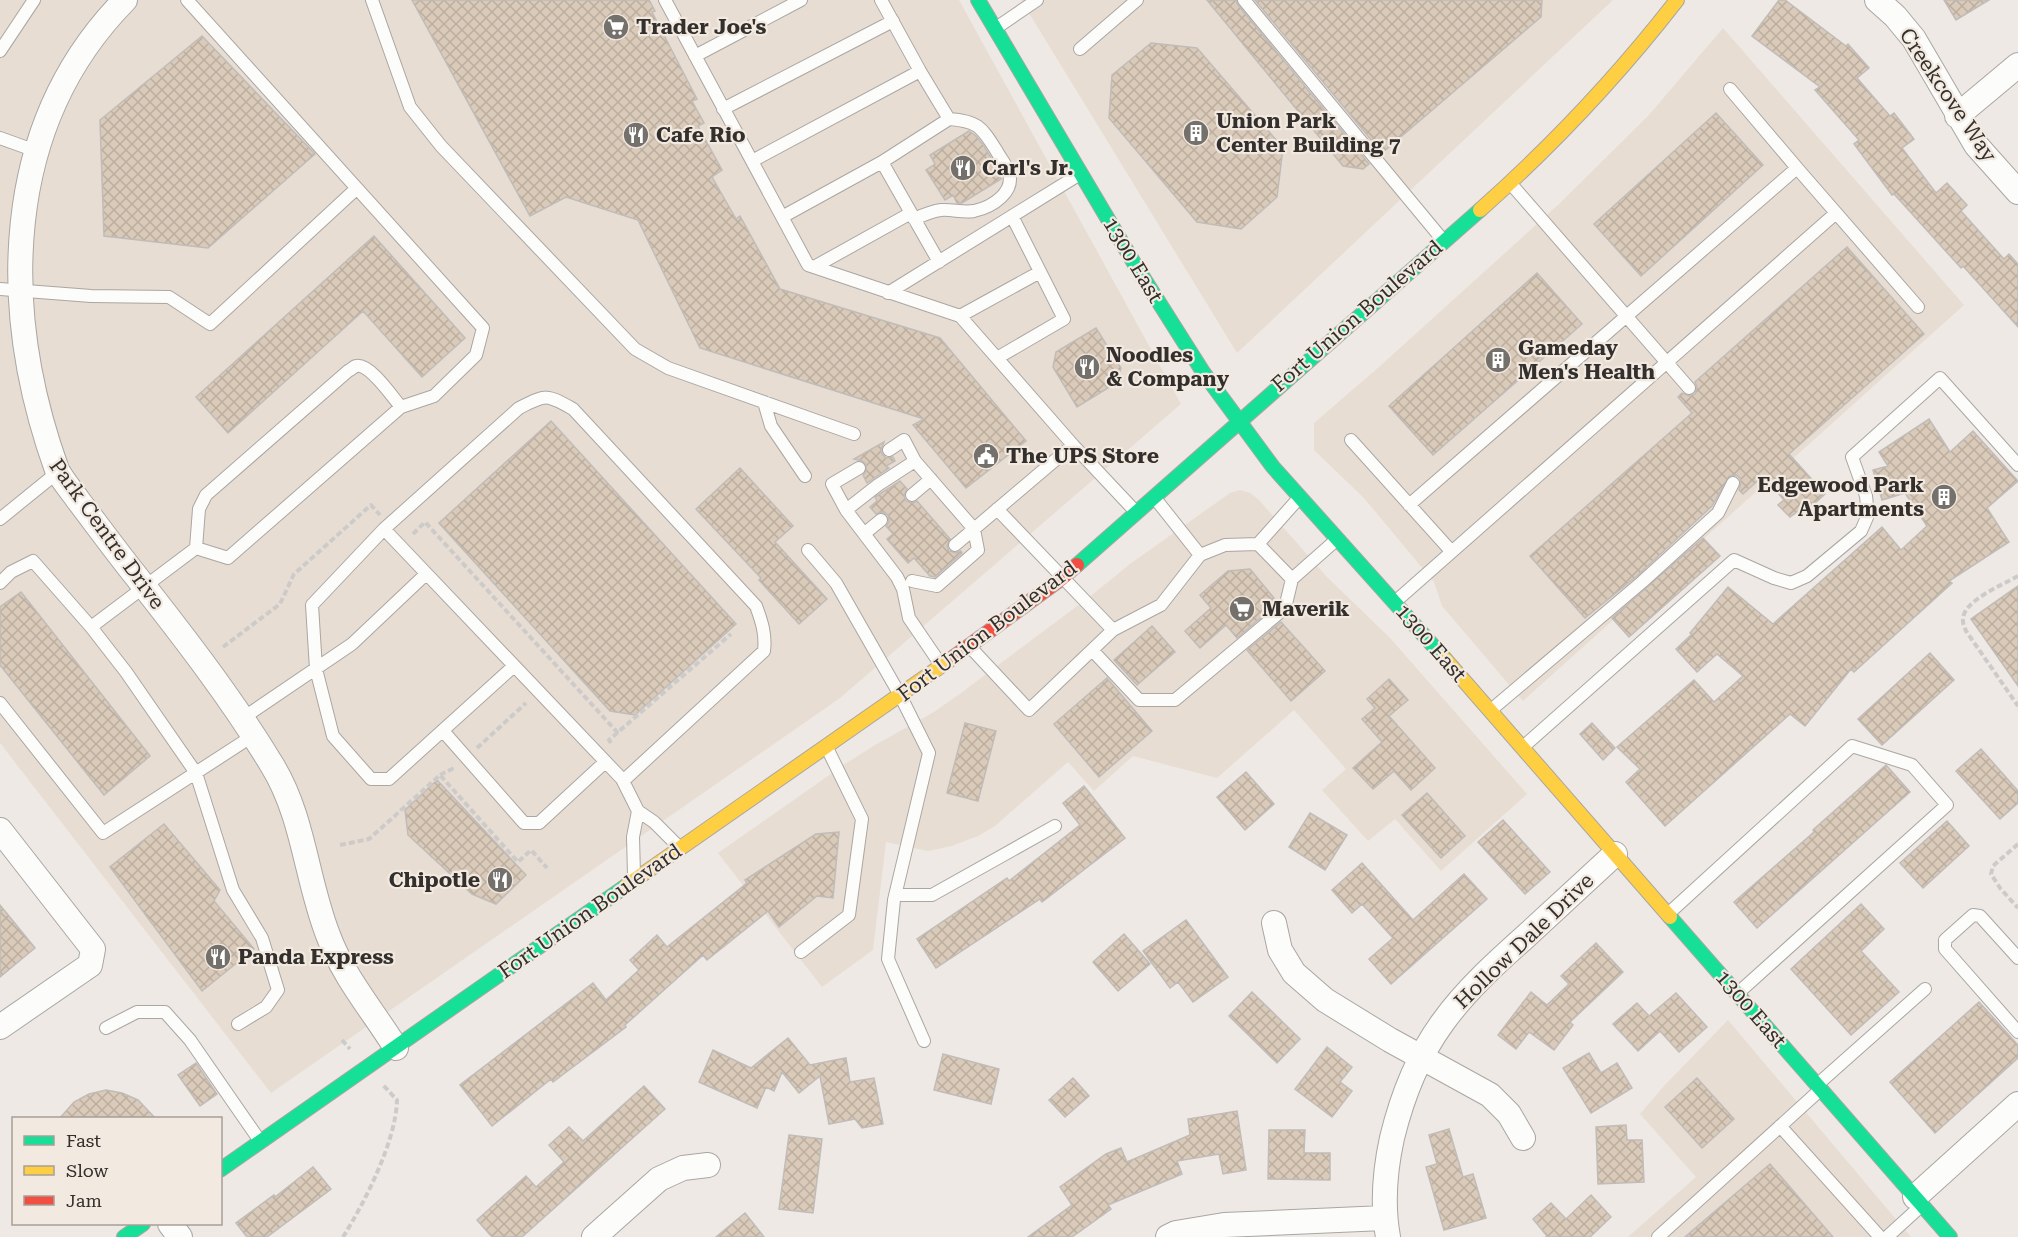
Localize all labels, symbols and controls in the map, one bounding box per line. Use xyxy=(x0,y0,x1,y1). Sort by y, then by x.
supermarket icon: Trader Joe's xyxy=(601,12,631,42)
place label: Trader Joe's xyxy=(636,15,767,39)
street label: Creekcove Way xyxy=(1895,24,2002,167)
place label: Union Park Center Building 7 xyxy=(1216,109,1401,157)
building icon: Union Park Center Building 7 xyxy=(1181,118,1211,148)
restaurant icon: Cafe Rio xyxy=(621,120,651,150)
place label: Cafe Rio xyxy=(656,123,745,147)
restaurant icon: Carl's Jr. xyxy=(948,153,978,183)
place label: Carl's Jr. xyxy=(982,156,1074,180)
street label: 1300 East xyxy=(1098,213,1168,307)
street label: Fort Union Boulevard xyxy=(1267,235,1448,397)
place label: Gameday Men's Health xyxy=(1518,336,1655,384)
place label: Noodles & Company xyxy=(1106,343,1229,391)
building icon: Gameday Men's Health xyxy=(1483,345,1513,375)
restaurant icon: Noodles & Company xyxy=(1072,352,1102,382)
public building icon: The UPS Store xyxy=(971,441,1001,471)
place label: The UPS Store xyxy=(1006,444,1159,468)
street label: Park Centre Drive xyxy=(44,454,170,614)
place label: Edgewood Park Apartments xyxy=(1757,473,1925,521)
building icon: Edgewood Park Apartments xyxy=(1929,482,1959,512)
street label: Fort Union Boulevard xyxy=(893,555,1082,706)
supermarket icon: Maverik xyxy=(1227,594,1257,624)
place label: Maverik xyxy=(1262,597,1350,621)
street label: 1300 East xyxy=(1391,599,1471,687)
street label: Fort Union Boulevard xyxy=(494,838,687,983)
restaurant icon: Chipotle xyxy=(485,865,515,895)
place label: Chipotle xyxy=(389,868,480,892)
street label: Hollow Dale Drive xyxy=(1449,868,1599,1014)
restaurant icon: Panda Express xyxy=(203,942,233,972)
place label: Panda Express xyxy=(238,945,394,969)
street label: 1300 East xyxy=(1711,965,1791,1053)
legend xyxy=(12,1117,222,1225)
text: Fast xyxy=(66,1130,101,1151)
text: Slow xyxy=(66,1160,108,1181)
text: Jam xyxy=(66,1190,102,1211)

